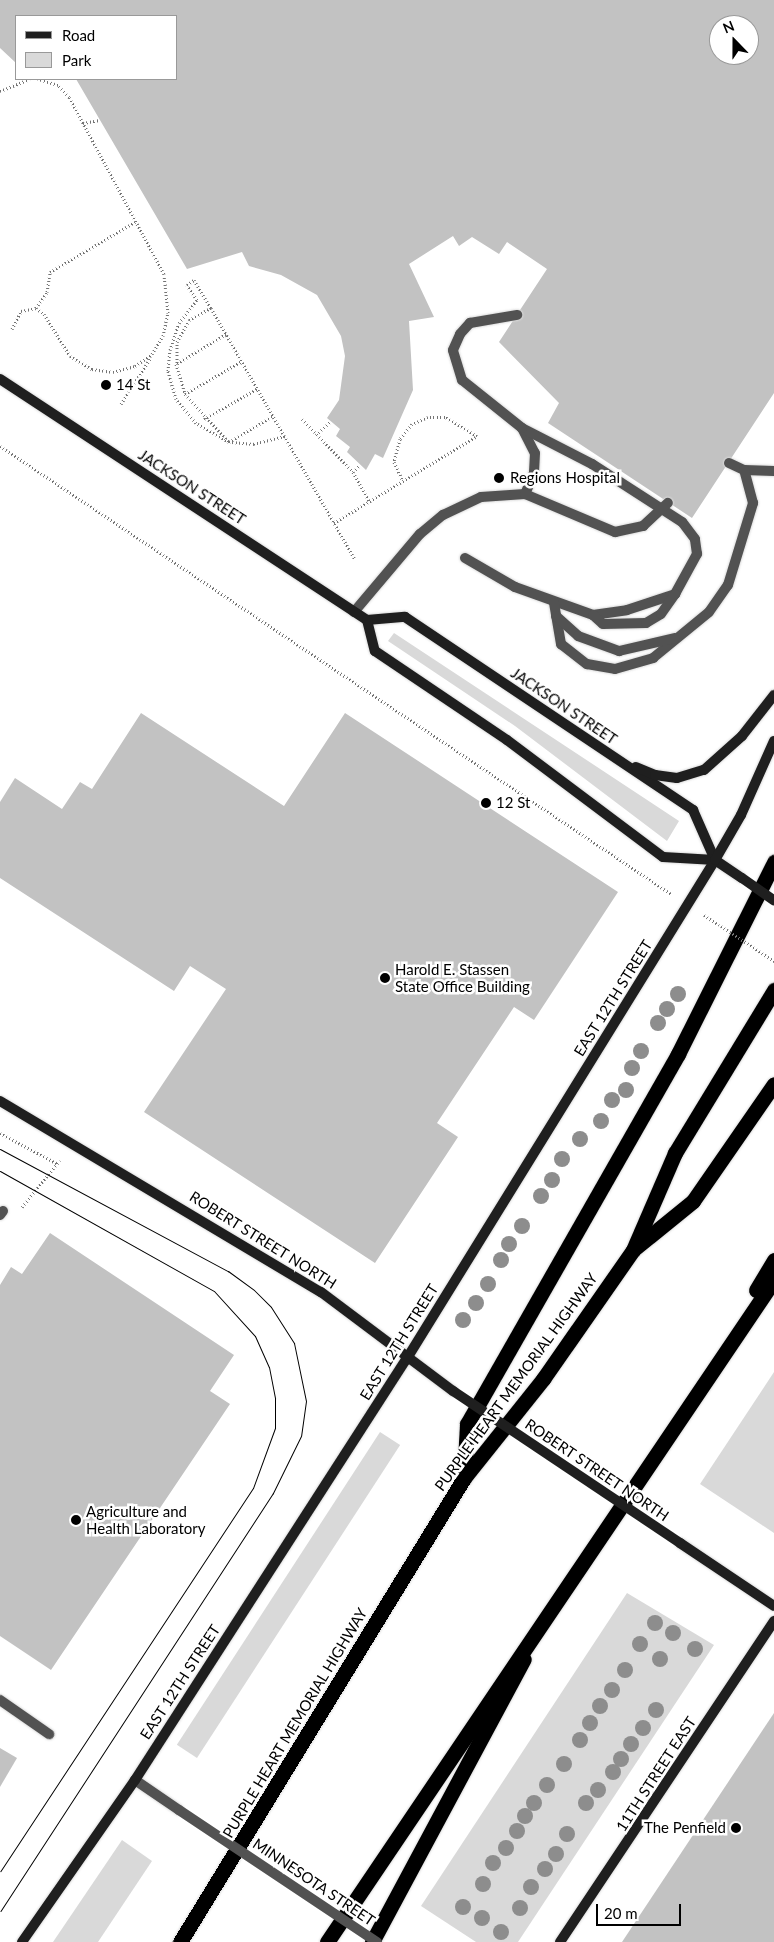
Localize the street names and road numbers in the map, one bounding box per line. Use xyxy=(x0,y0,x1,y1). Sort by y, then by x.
street label: JACKSON STREET xyxy=(135,446,249,528)
street label: JACKSON STREET xyxy=(508,664,620,748)
street label: EAST 12TH STREET xyxy=(570,937,656,1059)
street label: ROBERT STREET NORTH xyxy=(186,1187,340,1293)
street label: PURPLE HEART MEMORIAL HIGHWAY xyxy=(431,1269,601,1495)
street label: EAST 12TH STREET xyxy=(356,1281,442,1403)
street label: ROBERT STREET NORTH xyxy=(521,1415,673,1525)
street label: PURPLE HEART MEMORIAL HIGHWAY xyxy=(219,1604,371,1842)
street label: EAST 12TH STREET xyxy=(136,1621,224,1743)
street label: 11TH STREET EAST xyxy=(612,1713,700,1835)
street label: MINNESOTA STREET xyxy=(249,1834,379,1930)

